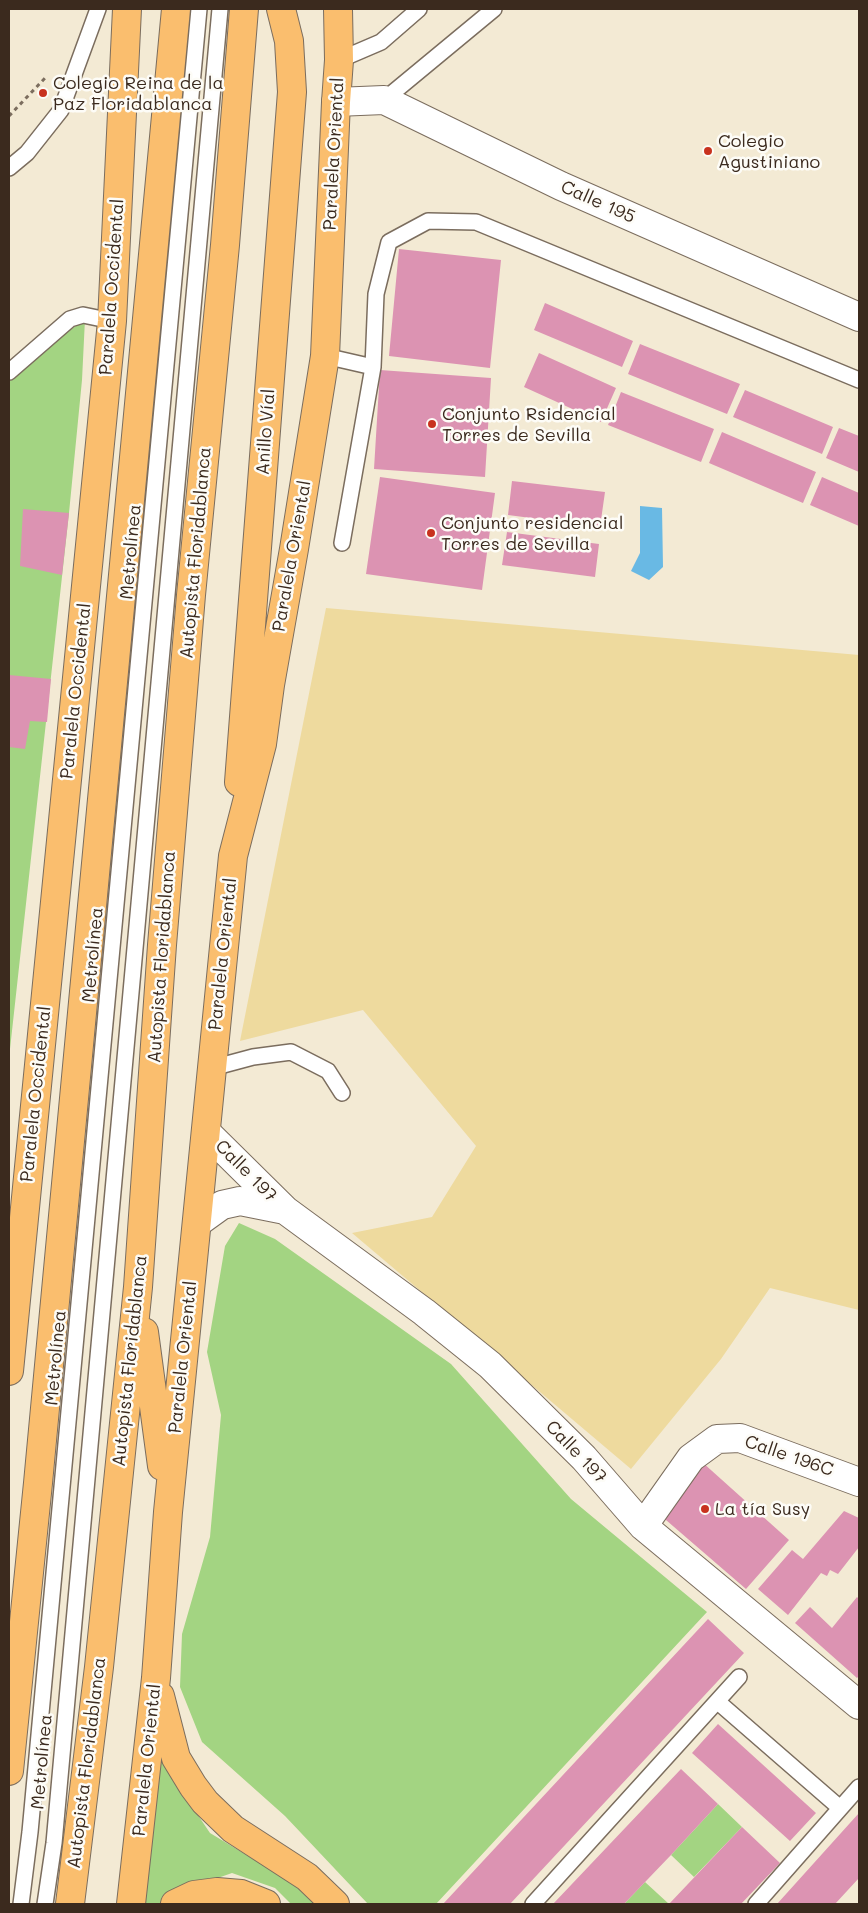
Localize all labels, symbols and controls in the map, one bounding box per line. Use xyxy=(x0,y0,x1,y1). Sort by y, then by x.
place label: Colegio Reina de la Paz Floridablanca xyxy=(53,72,224,115)
street label: Paralela Oriental xyxy=(319,77,349,231)
marker: Colegio Reina de la Paz Floridablanca xyxy=(37,87,49,99)
place label: Colegio Agustiniano xyxy=(718,130,820,172)
marker: Colegio Agustiniano xyxy=(702,145,714,157)
street label: Calle 195 xyxy=(557,176,639,228)
street label: Paralela Occidental xyxy=(95,198,129,376)
street label: Anillo Víal xyxy=(252,388,280,476)
place label: Conjunto Rsidencial Torres de Sevilla xyxy=(442,403,616,446)
marker: Conjunto Rsidencial Torres de Sevilla xyxy=(426,418,438,430)
street label: Autopista Floridablanca xyxy=(176,446,216,660)
street label: Paralela Oriental xyxy=(268,479,316,633)
street label: Metrolínea xyxy=(116,503,146,601)
place label: Conjunto residencial Torres de Sevilla xyxy=(441,512,624,554)
marker: Conjunto residencial Torres de Sevilla xyxy=(425,527,437,539)
street label: Paralela Occidental xyxy=(56,602,96,780)
street label: Autopista Floridablanca xyxy=(144,850,180,1064)
street label: Paralela Oriental xyxy=(204,877,242,1031)
street label: Metrolínea xyxy=(78,906,108,1004)
street label: Paralela Occidental xyxy=(16,1005,56,1183)
street label: Calle 197 xyxy=(211,1136,281,1206)
street label: Autopista Floridablanca xyxy=(108,1254,152,1468)
street label: Paralela Oriental xyxy=(164,1280,202,1434)
street label: Metrolínea xyxy=(41,1309,71,1407)
street label: Calle 197 xyxy=(541,1416,611,1488)
street label: Calle 196C xyxy=(742,1431,836,1481)
place label: La tía Susy xyxy=(715,1498,810,1520)
marker: La tía Susy xyxy=(699,1503,711,1515)
street label: Autopista Floridablanca xyxy=(63,1656,111,1870)
street label: Paralela Oriental xyxy=(128,1683,166,1837)
street label: Metrolínea xyxy=(27,1713,57,1811)

